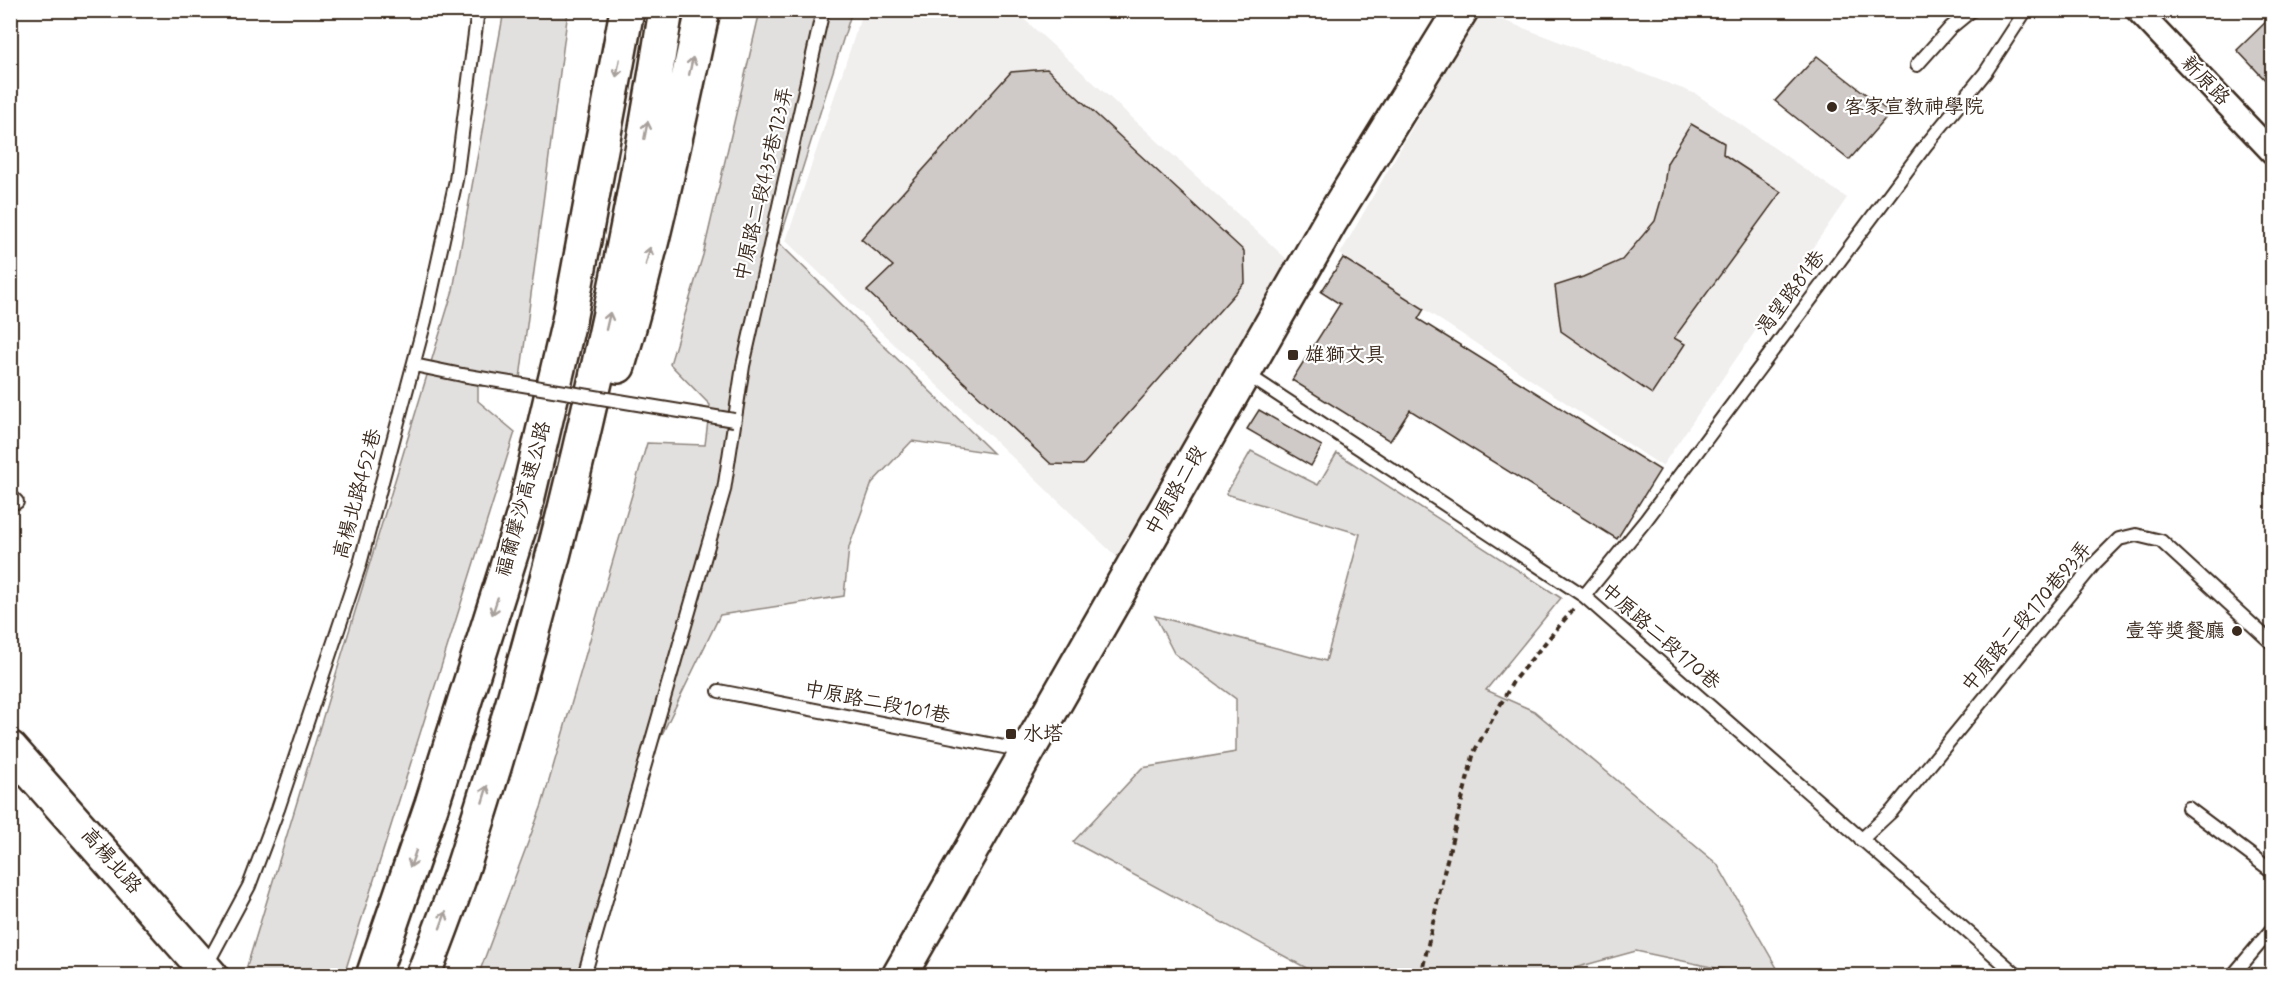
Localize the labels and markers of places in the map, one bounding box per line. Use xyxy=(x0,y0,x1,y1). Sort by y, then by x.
place label: 客家宣教神學院 xyxy=(1844,94,1984,121)
marker: 客家宣教神學院 xyxy=(1825,100,1839,114)
place label: 雄獅文具 xyxy=(1305,342,1385,369)
marker: 雄獅文具 xyxy=(1286,348,1300,362)
place label: 壹等獎餐廳 xyxy=(2125,618,2225,645)
marker: 壹等獎餐廳 xyxy=(2230,624,2244,638)
place label: 水塔 xyxy=(1023,721,1063,748)
marker: 水塔 xyxy=(1004,727,1018,741)

